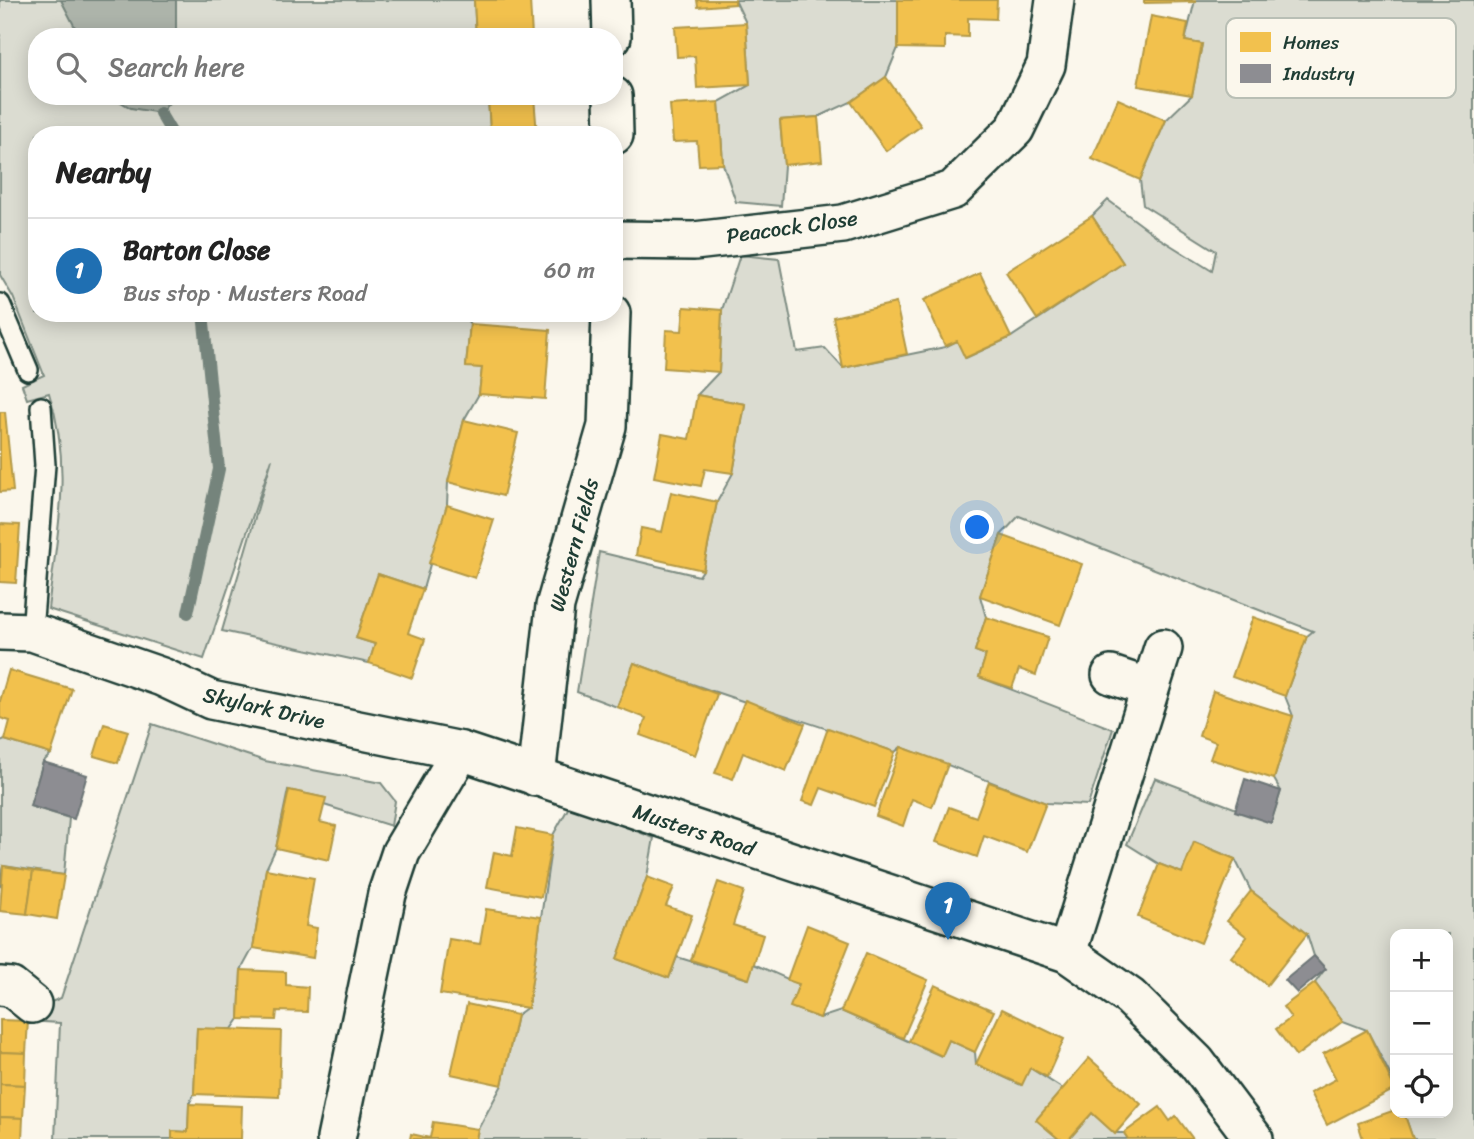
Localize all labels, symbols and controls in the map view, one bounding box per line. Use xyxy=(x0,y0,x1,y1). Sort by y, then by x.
legend xyxy=(1226,18,1456,98)
text: Homes xyxy=(1283,26,1339,59)
search box xyxy=(28,28,623,105)
text: Search here xyxy=(108,44,245,90)
icon: search xyxy=(52,48,90,86)
text: Industry xyxy=(1282,57,1355,90)
text: Nearby xyxy=(56,145,151,199)
street label: Peacock Close xyxy=(724,199,860,255)
text: Barton Close xyxy=(123,227,270,273)
text: 1 xyxy=(74,250,84,291)
text: 60 m xyxy=(544,250,595,291)
text: Bus stop · Musters Road xyxy=(123,273,367,314)
street label: Western Fields xyxy=(538,474,610,616)
your location xyxy=(960,510,994,544)
street label: Skylark Drive xyxy=(199,676,329,740)
street label: Musters Road xyxy=(628,792,762,868)
pin: 1 xyxy=(925,882,971,940)
map controls xyxy=(1390,929,1453,1118)
button: + xyxy=(1390,929,1453,992)
button: − xyxy=(1390,992,1453,1055)
button: locate xyxy=(1390,1055,1453,1118)

